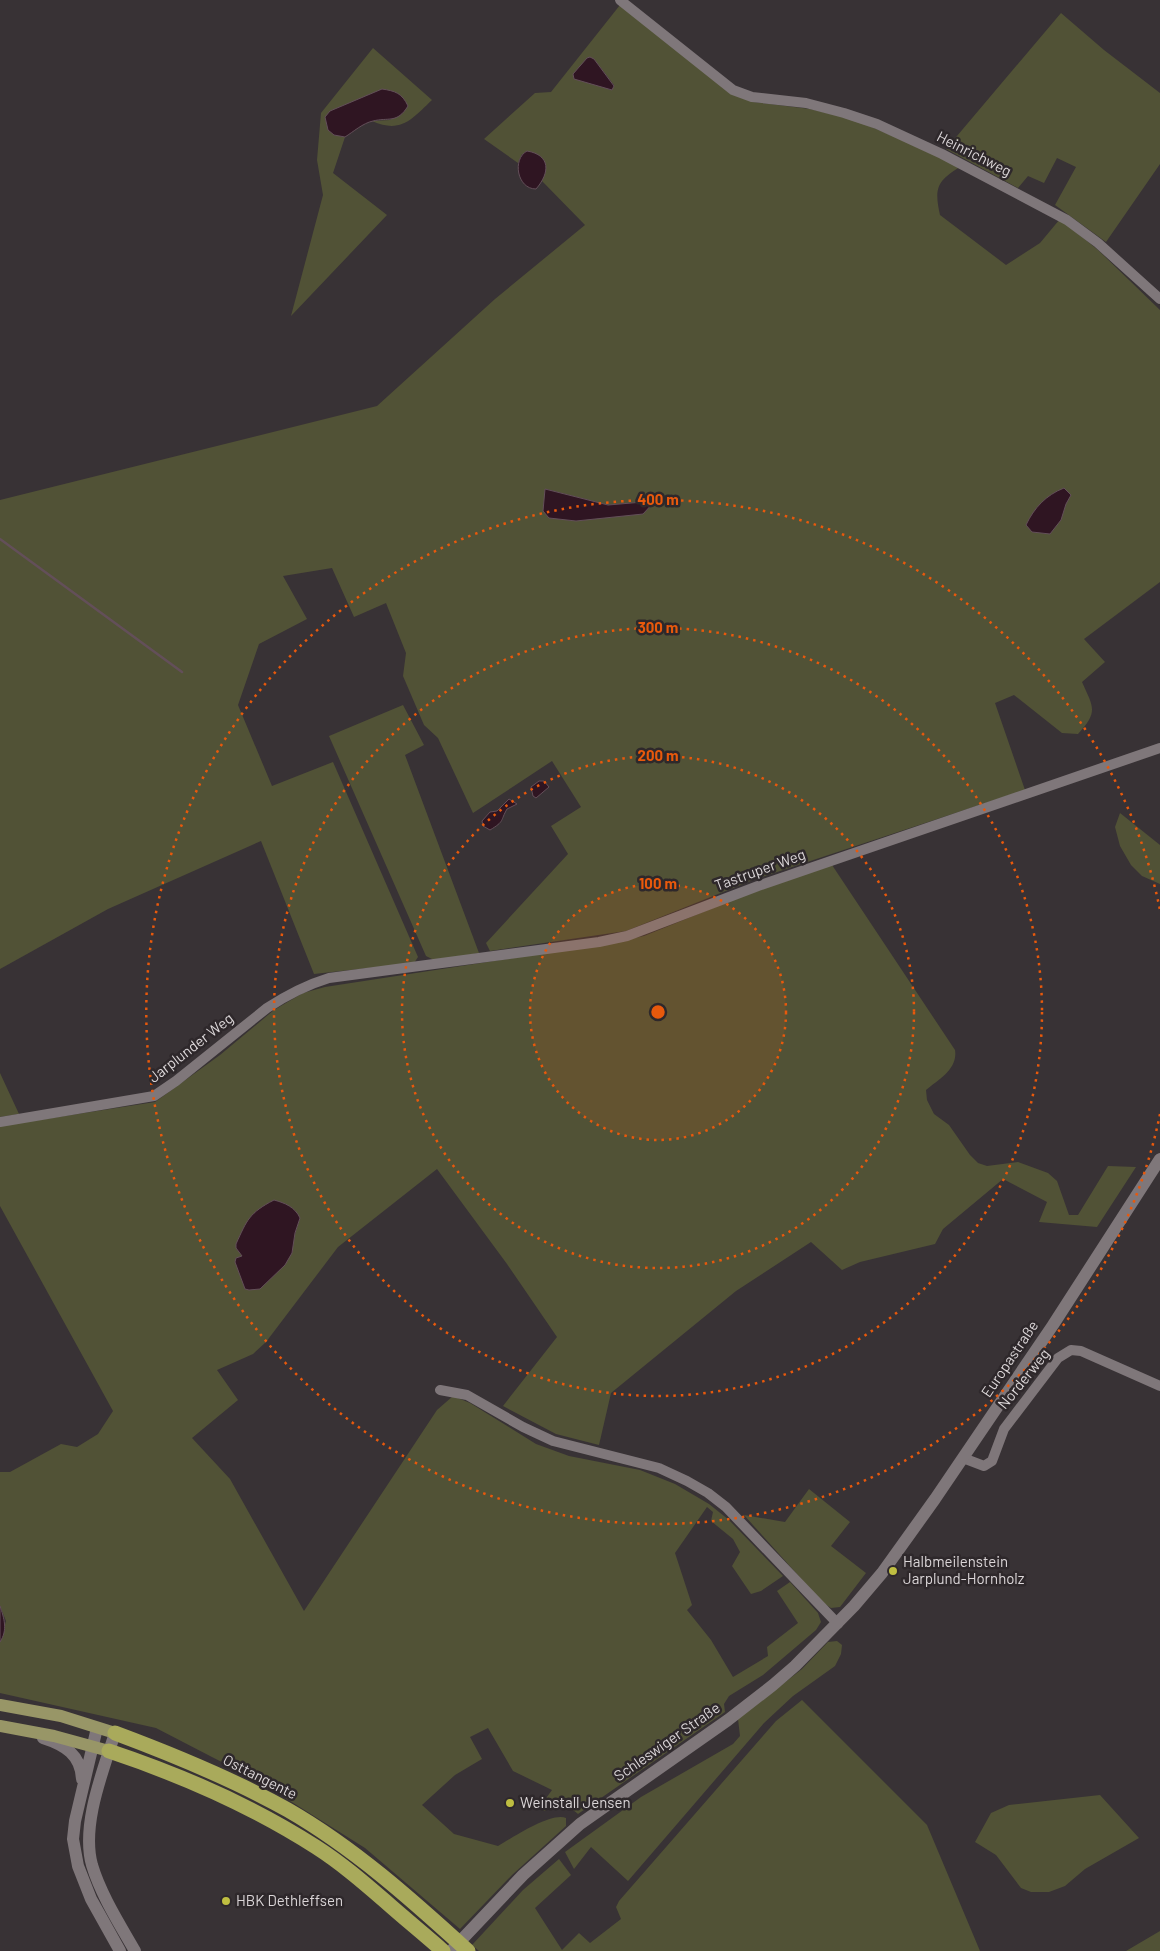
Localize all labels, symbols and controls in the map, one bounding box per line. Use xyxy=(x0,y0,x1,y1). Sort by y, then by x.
street label: Heinrichweg xyxy=(934,127,1015,180)
text: 400 m xyxy=(637,490,679,508)
text: 300 m xyxy=(638,618,678,636)
text: 200 m xyxy=(637,746,679,764)
street label: Tastruper Weg xyxy=(712,844,807,894)
text: 100 m xyxy=(639,874,677,892)
centre of rings xyxy=(649,1003,667,1021)
street label: Jarplunder Weg xyxy=(144,1009,236,1086)
street label: Europastraße xyxy=(977,1317,1041,1400)
street label: Norderweg xyxy=(993,1345,1053,1412)
place label: Halbmeilenstein Jarplund-Hornholz xyxy=(903,1552,1025,1587)
marker: Halbmeilenstein Jarplund-Hornholz xyxy=(887,1565,899,1577)
street label: Schleswiger Straße xyxy=(610,1698,723,1785)
street label: Osttangente xyxy=(220,1750,300,1802)
place label: Weinstall Jensen xyxy=(520,1793,631,1811)
marker: Weinstall Jensen xyxy=(504,1797,516,1809)
place label: HBK Dethleffsen xyxy=(236,1891,343,1909)
marker: HBK Dethleffsen xyxy=(220,1895,232,1907)

